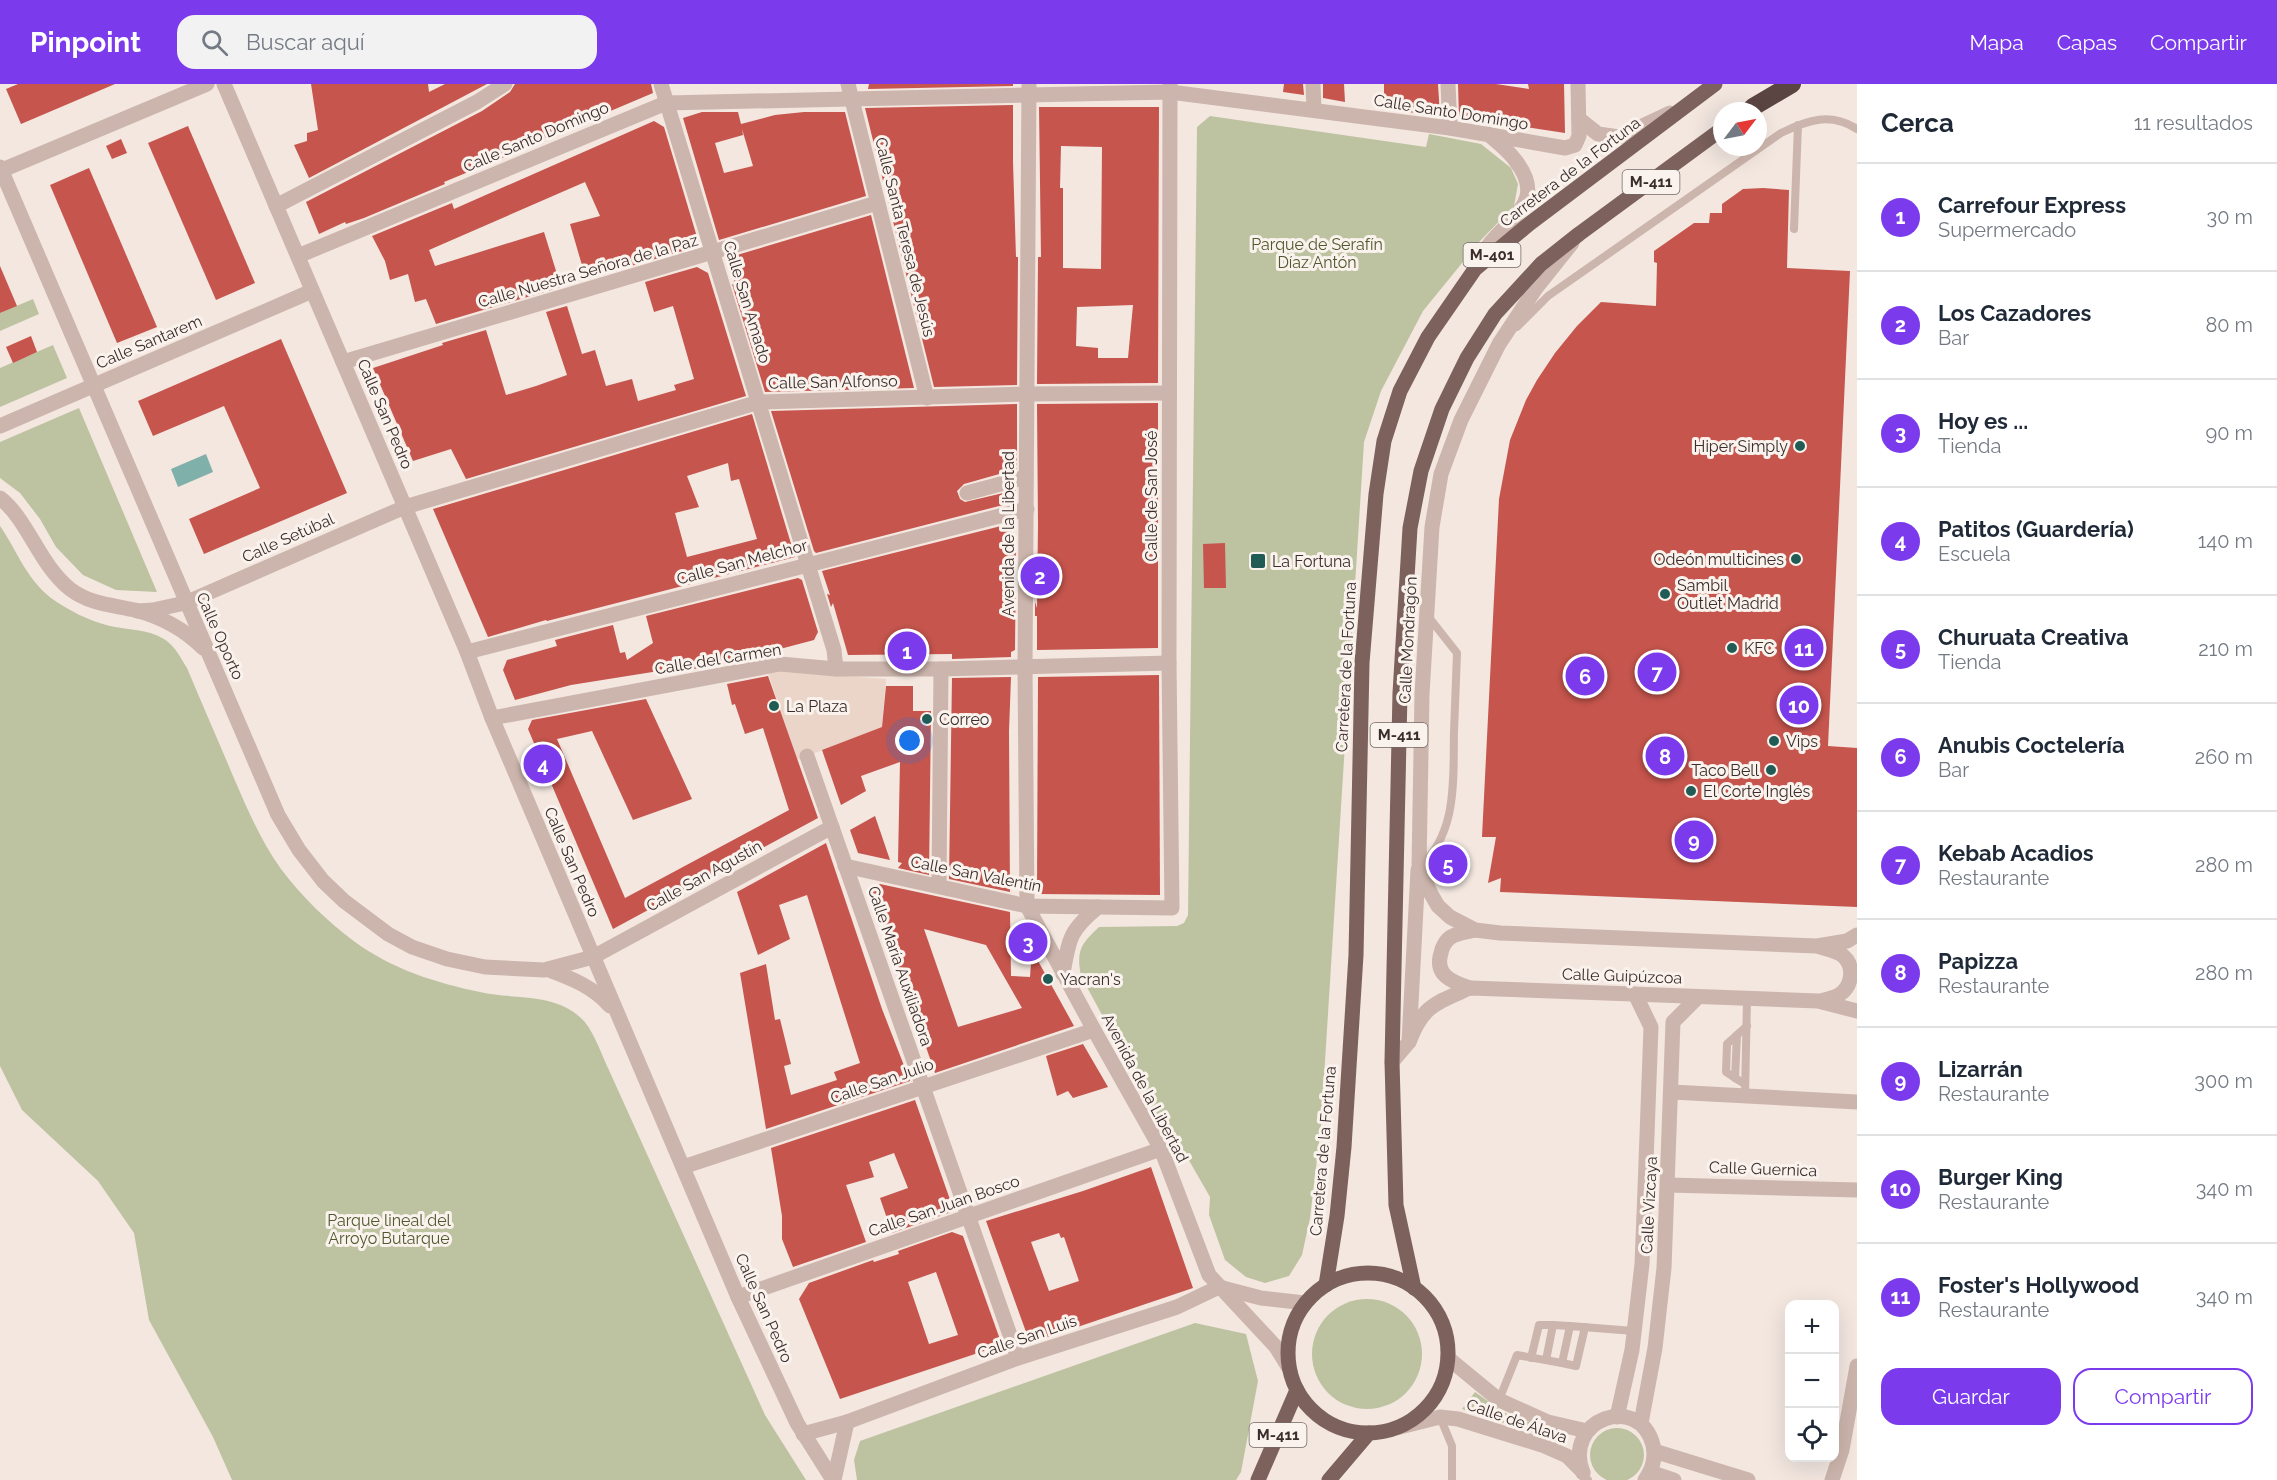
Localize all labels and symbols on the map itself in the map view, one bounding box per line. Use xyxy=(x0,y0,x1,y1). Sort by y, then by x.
street label: Calle Santo Domingo xyxy=(1372,90,1530,134)
street label: Calle Santo Domingo xyxy=(460,98,612,176)
north arrow xyxy=(1713,102,1767,156)
street label: Carretera de la Fortuna xyxy=(1496,113,1644,231)
street label: Calle Santa Teresa de Jesús xyxy=(871,135,939,339)
road number: M-411 xyxy=(1622,170,1680,194)
street label: Calle Nuestra Señora de la Paz xyxy=(476,230,700,312)
park label: Parque de Serafín Díaz Antón xyxy=(1251,235,1383,272)
street label: Calle San Amado xyxy=(719,239,775,365)
road number: M-401 xyxy=(1464,243,1520,267)
street label: Calle Santarem xyxy=(93,311,205,373)
street label: Calle San Pedro xyxy=(353,356,417,472)
street label: Calle San Alfonso xyxy=(768,371,898,393)
street label: Calle de San José xyxy=(1142,431,1161,561)
place label: Hiper Simply xyxy=(1694,437,1788,456)
marker: Hiper Simply xyxy=(1793,439,1807,453)
street label: Avenida de la Libertad xyxy=(999,451,1018,617)
street label: Calle Setúbal xyxy=(239,509,338,567)
street label: Calle San Melchor xyxy=(675,535,810,589)
place label: Odeón multicines xyxy=(1654,550,1784,569)
marker: La Fortuna xyxy=(1249,552,1267,570)
place label: La Fortuna xyxy=(1272,552,1351,571)
marker: Odeón multicines xyxy=(1789,552,1803,566)
pin: 2 xyxy=(1020,554,1060,598)
street label: Calle Mondragón xyxy=(1395,576,1421,704)
place label: Sambil Outlet Madrid xyxy=(1677,576,1779,613)
street label: Carretera de la Fortuna xyxy=(1332,581,1360,753)
marker: Sambil Outlet Madrid xyxy=(1658,587,1672,601)
street label: Calle Oporto xyxy=(192,589,248,683)
pin: 11 xyxy=(1784,626,1824,670)
pin: 1 xyxy=(888,628,926,674)
place label: KFC xyxy=(1744,639,1774,658)
street label: Calle del Carmen xyxy=(653,640,783,678)
marker: KFC xyxy=(1725,641,1739,655)
pin: 7 xyxy=(1638,650,1676,694)
pin: 6 xyxy=(1566,654,1604,698)
pin: 10 xyxy=(1780,682,1818,728)
place label: La Plaza xyxy=(786,697,848,716)
marker: La Plaza xyxy=(767,699,781,713)
place label: Correo xyxy=(939,710,989,729)
marker: Correo xyxy=(920,712,934,726)
road number: M-411 xyxy=(1370,723,1428,747)
your location xyxy=(895,726,924,755)
place label: Vips xyxy=(1786,732,1818,751)
pin: 8 xyxy=(1646,734,1684,778)
marker: Vips xyxy=(1767,734,1781,748)
pin: 4 xyxy=(524,742,562,786)
place label: Taco Bell xyxy=(1691,761,1760,780)
marker: Taco Bell xyxy=(1764,763,1778,777)
place label: El Corte Inglés xyxy=(1703,782,1810,801)
marker: El Corte Inglés xyxy=(1684,784,1698,798)
street label: Calle San Pedro xyxy=(540,804,604,920)
pin: 9 xyxy=(1674,818,1714,862)
street label: Calle San Agustín xyxy=(643,836,765,916)
pin: 5 xyxy=(1428,842,1468,886)
street label: Calle San Valentín xyxy=(909,852,1043,896)
street label: Calle María Auxiliadora xyxy=(864,883,936,1049)
pin: 3 xyxy=(1008,920,1048,964)
street label: Calle Guipúzcoa xyxy=(1562,964,1682,988)
place label: Yacran's xyxy=(1060,970,1121,989)
marker: Yacran's xyxy=(1041,972,1055,986)
street label: Avenida de la Libertad xyxy=(1098,1010,1192,1166)
street label: Calle San Julio xyxy=(828,1054,936,1108)
street label: Carretera de la Fortuna xyxy=(1306,1065,1340,1237)
street label: Calle Vizcaya xyxy=(1637,1156,1661,1254)
street label: Calle Guernica xyxy=(1709,1158,1817,1180)
street label: Calle San Juan Bosco xyxy=(866,1171,1022,1241)
park label: Parque lineal del Arroyo Butarque xyxy=(327,1211,452,1248)
street label: Calle San Pedro xyxy=(731,1250,797,1366)
street label: Calle San Luis xyxy=(975,1311,1079,1363)
street label: Calle de Álava xyxy=(1464,1394,1570,1447)
road number: M-411 xyxy=(1250,1423,1306,1447)

